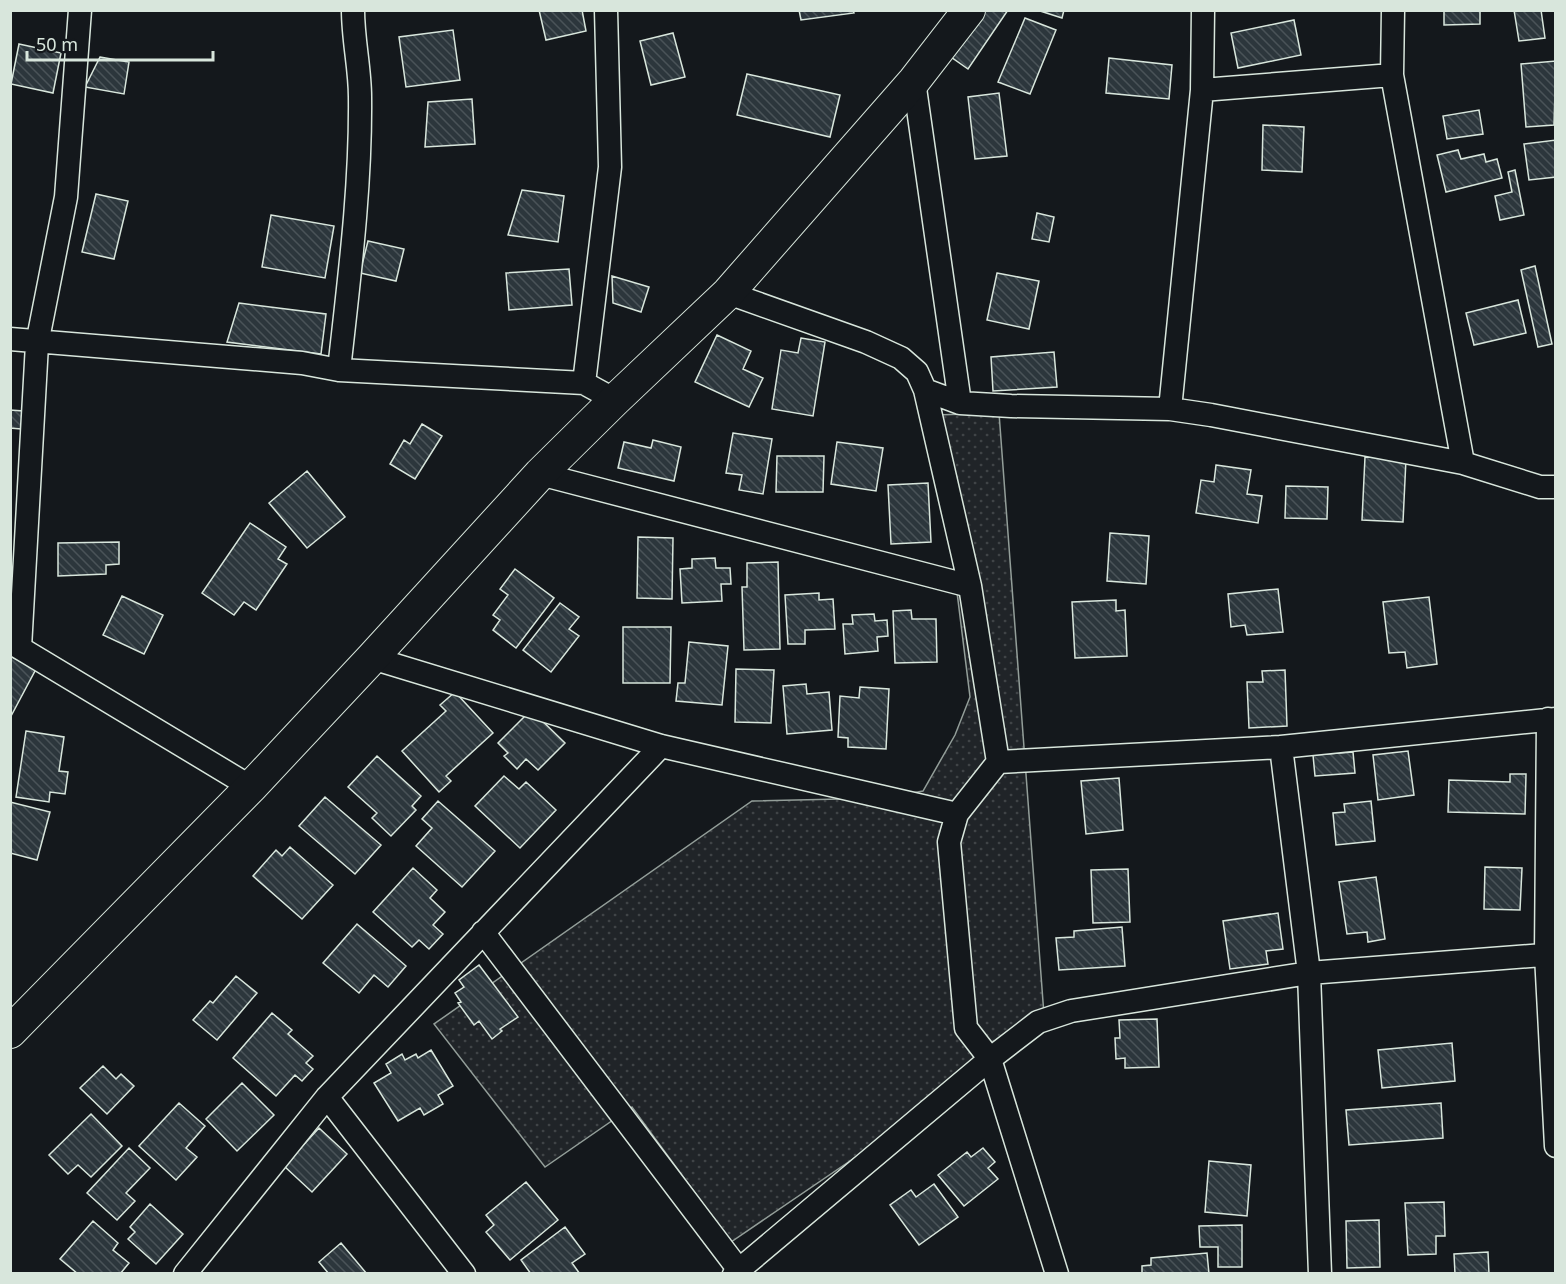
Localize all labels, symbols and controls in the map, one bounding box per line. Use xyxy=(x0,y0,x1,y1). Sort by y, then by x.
scale bar xyxy=(27,24,213,62)
text: 50 m xyxy=(36,32,78,56)

